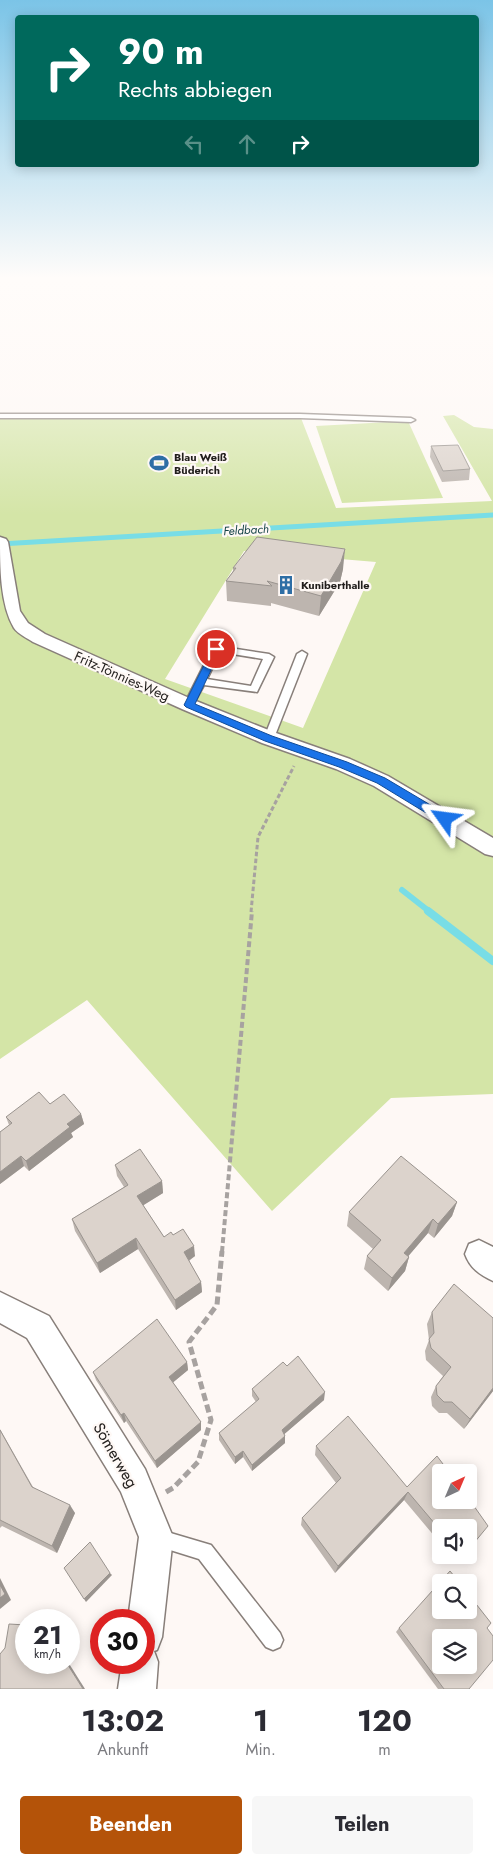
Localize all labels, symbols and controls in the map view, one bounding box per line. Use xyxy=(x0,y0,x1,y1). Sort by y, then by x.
text: 90 m xyxy=(118,27,204,77)
icon: right xyxy=(35,35,100,100)
text: Rechts abbiegen xyxy=(118,73,273,105)
icon: left xyxy=(180,130,208,158)
icon: ahead xyxy=(233,130,261,158)
icon: right xyxy=(286,130,314,158)
place label: Blau Weiß Büderich xyxy=(174,449,227,478)
sports icon: Blau Weiß Büderich xyxy=(148,452,170,474)
water label: Feldbach xyxy=(223,520,269,540)
building icon: Kuniberthalle xyxy=(275,574,297,596)
place label: Kuniberthalle xyxy=(301,577,370,593)
pin xyxy=(195,628,237,670)
icon: arrive xyxy=(202,635,230,663)
street label: Fritz-Tönnies-Weg xyxy=(71,646,173,706)
position arrow xyxy=(418,792,470,844)
street label: Sömerweg xyxy=(88,1418,144,1492)
north arrow xyxy=(432,1464,478,1509)
map controls xyxy=(432,1464,477,1674)
button: sound xyxy=(432,1519,477,1564)
button: search xyxy=(432,1574,477,1619)
speed limit sign: 30 xyxy=(90,1609,155,1674)
text: 21 xyxy=(33,1617,62,1653)
button: layers xyxy=(432,1629,477,1674)
text: km/h xyxy=(34,1645,61,1663)
text: 13:02 xyxy=(81,1699,164,1742)
text: 1 xyxy=(253,1699,268,1742)
text: 120 xyxy=(357,1699,412,1742)
text: Ankunft xyxy=(97,1738,148,1761)
text: Min. xyxy=(245,1738,276,1761)
text: m xyxy=(378,1738,391,1761)
button: Beenden xyxy=(20,1796,242,1854)
button: Teilen xyxy=(252,1796,473,1854)

